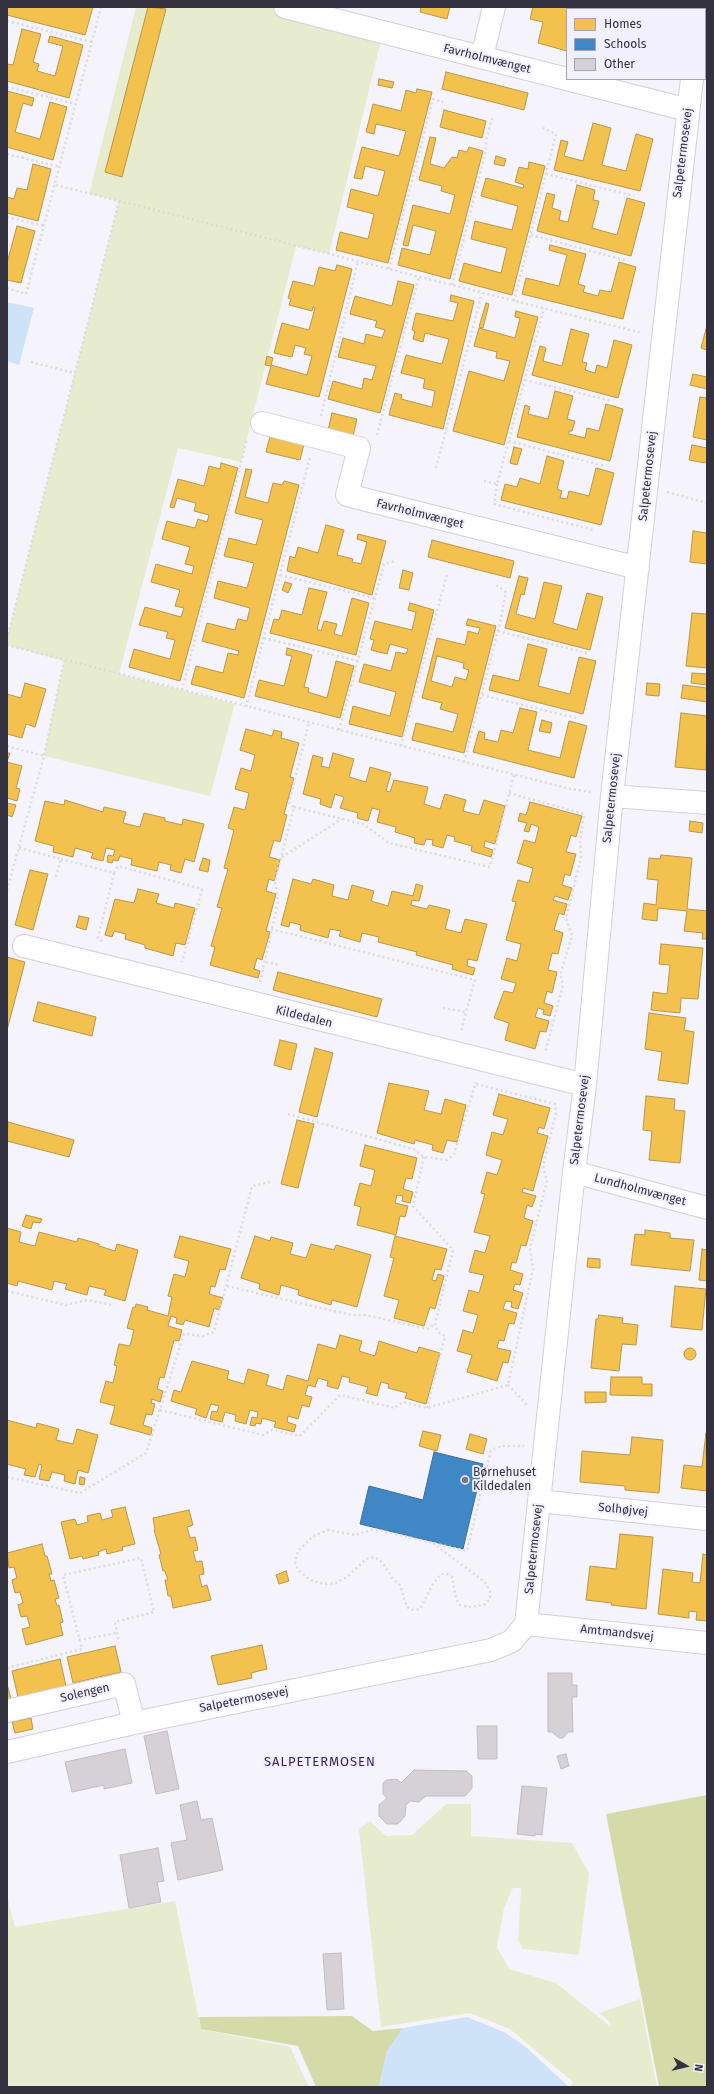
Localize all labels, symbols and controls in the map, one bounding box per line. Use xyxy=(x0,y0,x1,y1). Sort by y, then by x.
legend xyxy=(566,8,706,80)
text: Homes xyxy=(604,17,642,31)
text: Schools xyxy=(604,37,646,51)
street label: Favrholmvænget xyxy=(442,41,532,77)
text: Other xyxy=(604,57,635,71)
street label: Salpetermosevej xyxy=(670,107,696,199)
street label: Salpetermosevej xyxy=(636,430,660,522)
street label: Favrholmvænget xyxy=(375,496,465,532)
street label: Salpetermosevej xyxy=(600,752,624,844)
street label: Kildedalen xyxy=(274,1003,334,1031)
street label: Salpetermosevej xyxy=(567,1074,593,1166)
street label: Lundholmvænget xyxy=(592,1171,688,1209)
place label: Børnehuset Kildedalen xyxy=(473,1466,536,1494)
marker: Børnehuset Kildedalen xyxy=(460,1475,470,1485)
street label: Solhøjvej xyxy=(597,1500,649,1520)
street label: Salpetermosevej xyxy=(522,1503,546,1595)
street label: Amtmandsvej xyxy=(580,1622,654,1644)
street label: Solengen xyxy=(59,1680,111,1706)
street label: Salpetermosevej xyxy=(198,1684,290,1716)
district label: SALPETERMOSEN xyxy=(264,1754,376,1770)
north arrow xyxy=(666,2046,706,2086)
text: N xyxy=(691,2063,705,2072)

